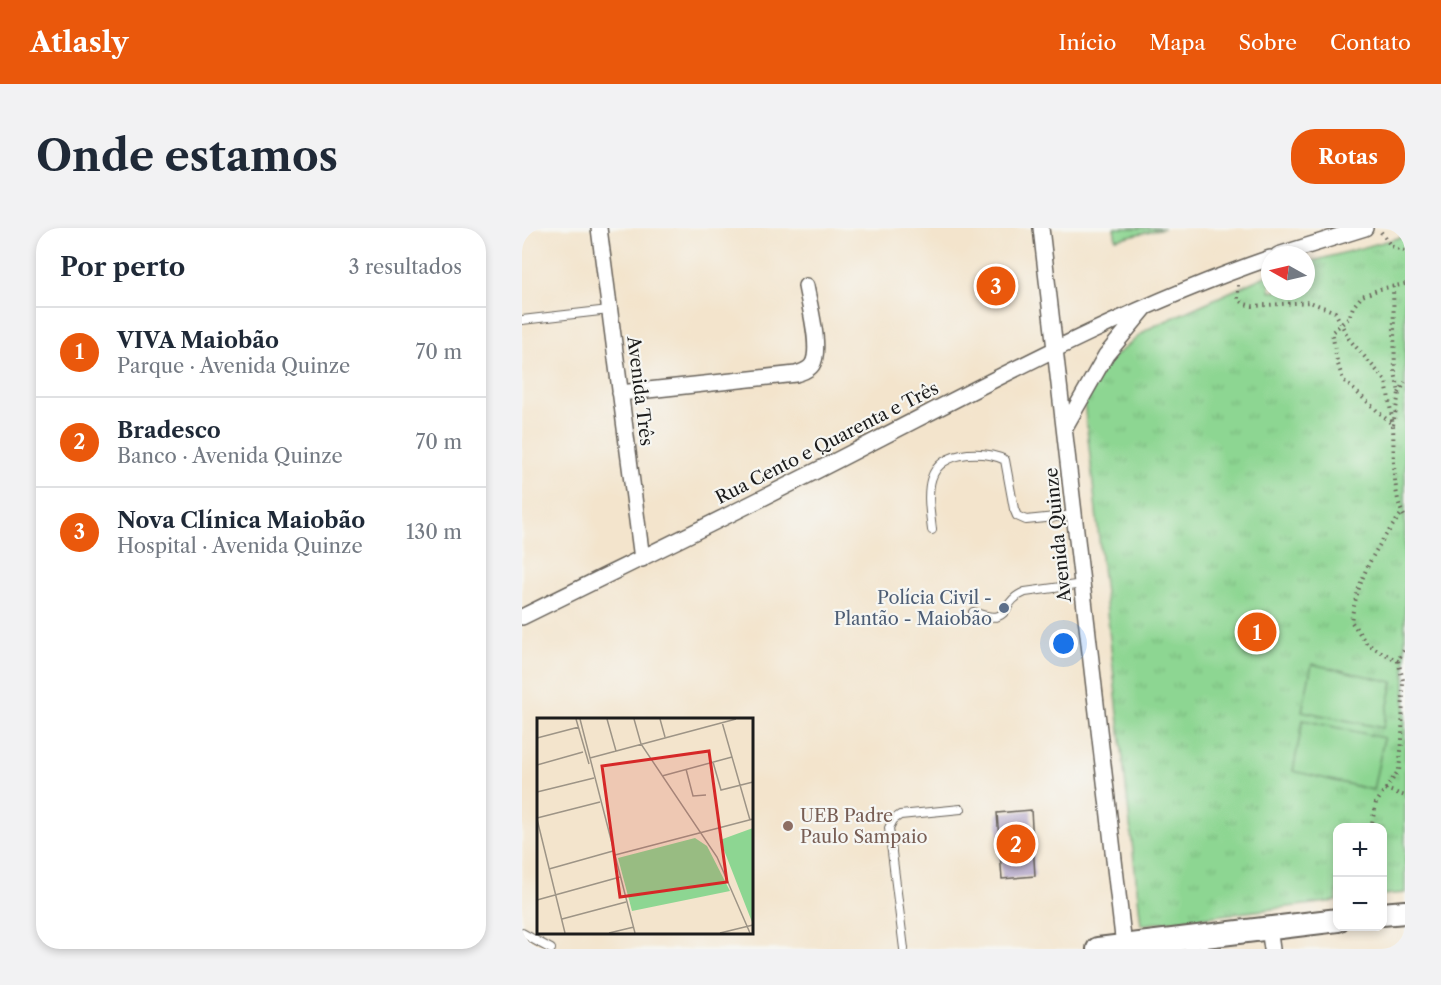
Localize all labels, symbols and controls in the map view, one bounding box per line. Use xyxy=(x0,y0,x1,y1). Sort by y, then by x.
text: Atlasly xyxy=(30,25,129,59)
text: Início xyxy=(1059,30,1116,55)
text: Mapa xyxy=(1149,30,1206,55)
text: Sobre xyxy=(1239,30,1297,55)
text: Contato xyxy=(1330,30,1411,55)
button: Rotas xyxy=(1291,129,1405,184)
text: Onde estamos xyxy=(36,130,338,182)
north arrow xyxy=(1261,246,1315,300)
text: Por perto xyxy=(60,251,185,283)
text: 3 resultados xyxy=(349,255,462,279)
pin: 3 xyxy=(976,264,1016,308)
text: VIVA Maiobão xyxy=(117,327,279,354)
street label: Avenida Três xyxy=(622,334,658,447)
text: 1 xyxy=(75,340,84,364)
text: 70 m xyxy=(416,340,462,364)
text: Parque · Avenida Quinze xyxy=(117,354,350,378)
street label: Rua Cento e Quarenta e Três xyxy=(712,377,942,509)
text: Bradesco xyxy=(117,417,221,444)
text: 2 xyxy=(74,430,85,454)
text: 70 m xyxy=(416,430,462,454)
text: Banco · Avenida Quinze xyxy=(117,444,343,468)
street label: Avenida Quinze xyxy=(1040,466,1076,605)
text: Nova Clínica Maiobão xyxy=(117,507,365,534)
text: 3 xyxy=(74,520,85,544)
text: 130 m xyxy=(406,520,462,544)
text: Hospital · Avenida Quinze xyxy=(117,534,363,558)
place label: Polícia Civil - Plantão - Maiobão xyxy=(834,587,992,630)
marker: Polícia Civil - Plantão - Maiobão xyxy=(997,601,1011,615)
pin: 1 xyxy=(1238,610,1276,654)
your location xyxy=(1049,629,1078,658)
inset map xyxy=(537,718,753,934)
place label: UEB Padre Paulo Sampaio xyxy=(800,805,927,848)
marker: UEB Padre Paulo Sampaio xyxy=(781,819,795,833)
pin: 2 xyxy=(996,822,1036,866)
map controls xyxy=(1333,823,1387,931)
button: + xyxy=(1333,823,1387,877)
button: − xyxy=(1333,877,1387,931)

